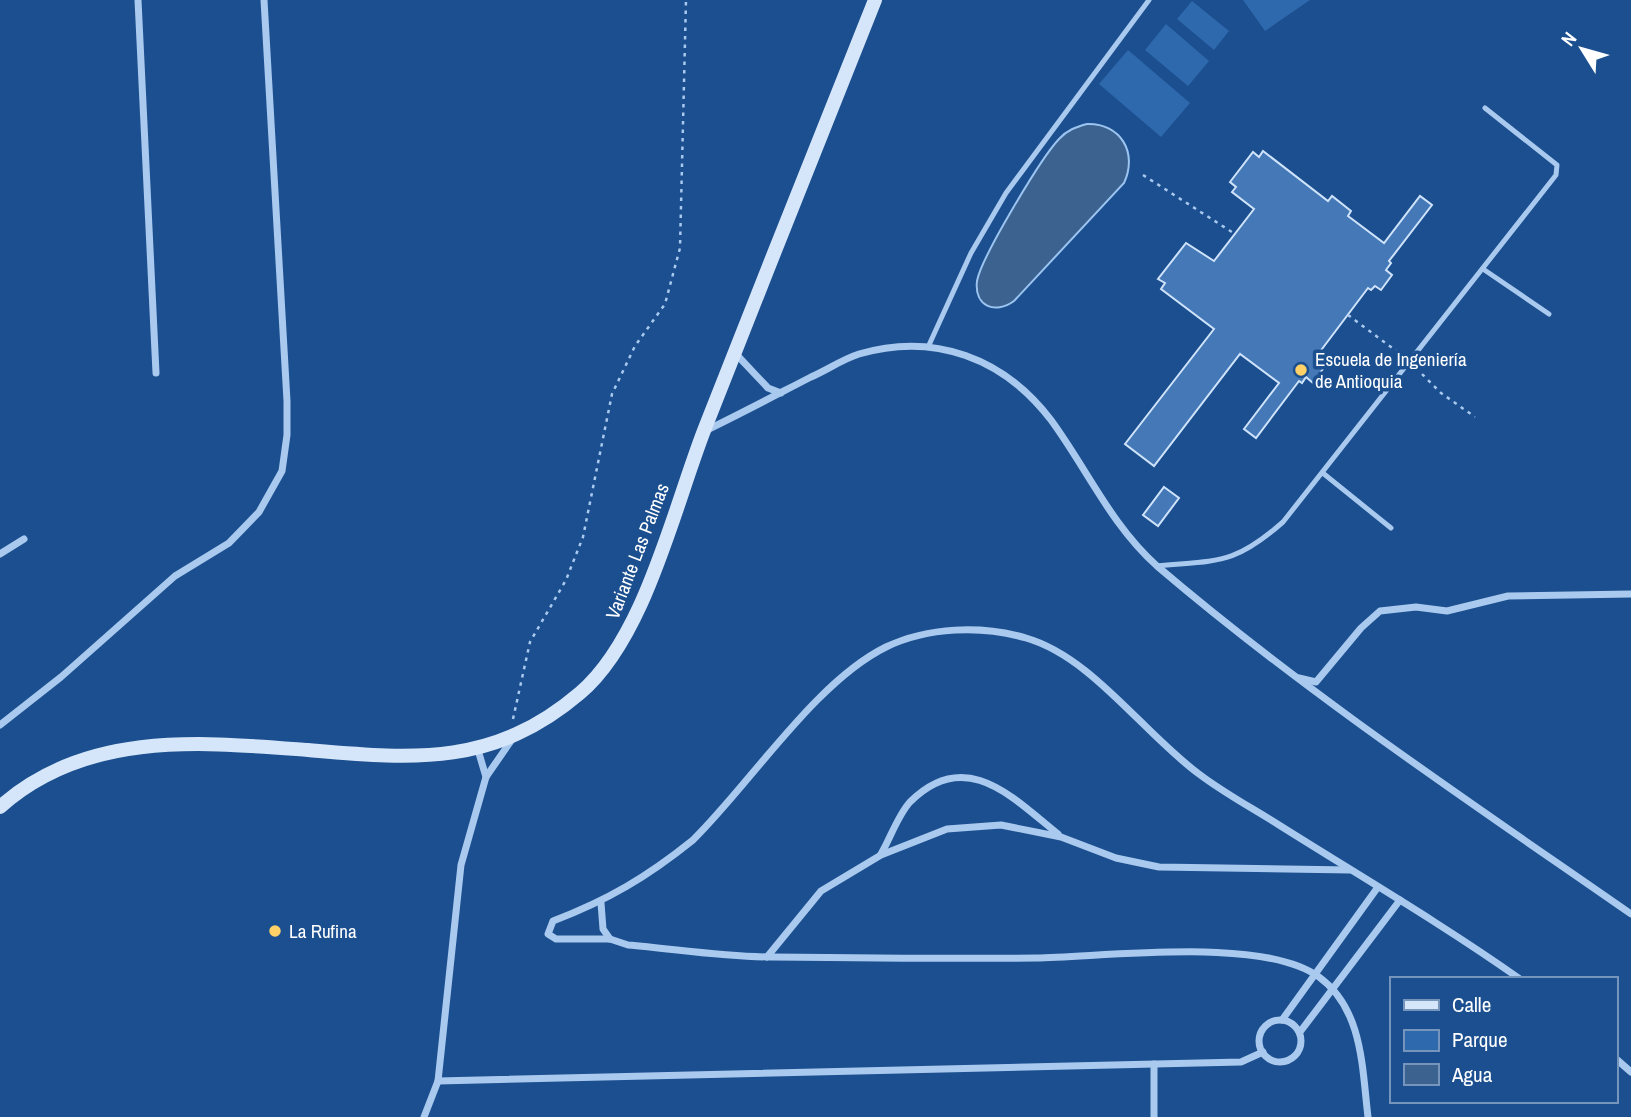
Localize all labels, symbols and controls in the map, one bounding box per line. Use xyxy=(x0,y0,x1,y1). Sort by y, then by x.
north arrow xyxy=(1547,14,1617,84)
text: N xyxy=(1555,26,1582,51)
place label: Escuela de Ingeniería de Antioquia xyxy=(1315,346,1467,394)
marker: Escuela de Ingeniería de Antioquia xyxy=(1293,362,1309,378)
street label: Variante Las Palmas xyxy=(599,479,675,623)
place label: La Rufina xyxy=(289,918,357,944)
marker: La Rufina xyxy=(267,923,283,939)
legend xyxy=(1390,977,1617,1103)
text: Calle xyxy=(1452,990,1491,1019)
text: Parque xyxy=(1452,1025,1508,1054)
text: Agua xyxy=(1451,1060,1493,1089)

